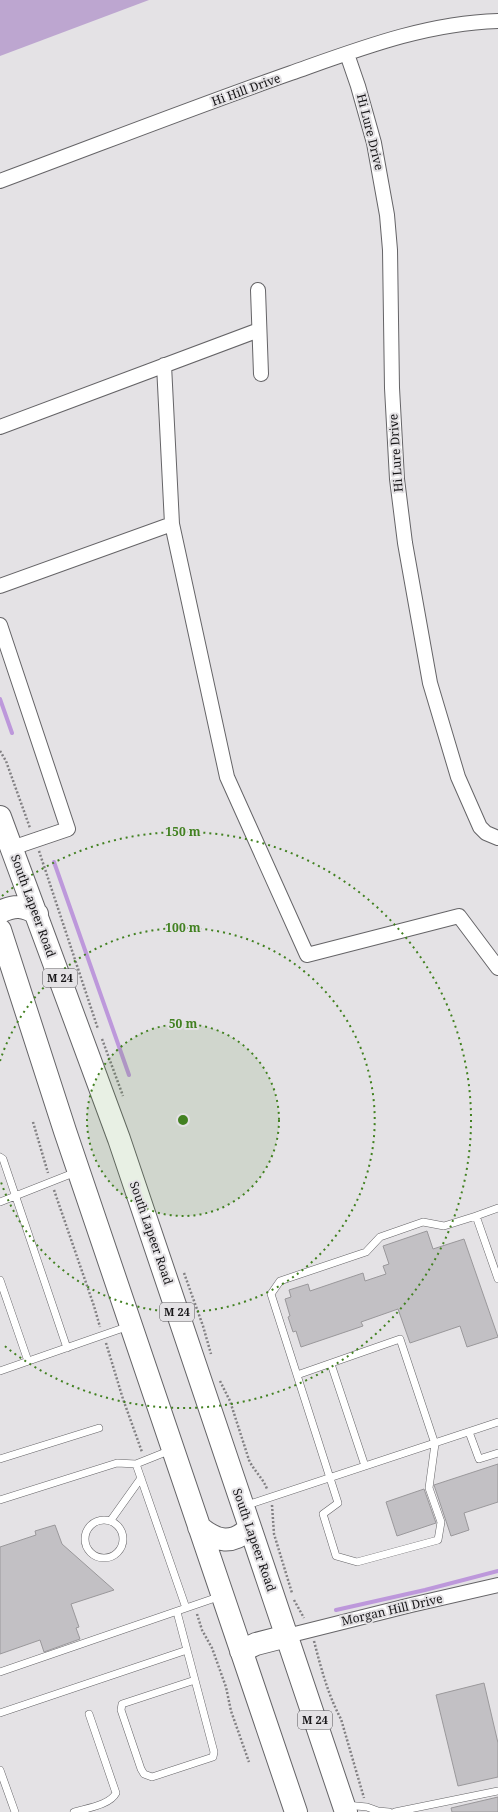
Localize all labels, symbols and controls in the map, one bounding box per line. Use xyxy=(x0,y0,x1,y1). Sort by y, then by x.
street label: Hi Hill Drive xyxy=(209,69,283,110)
street label: Hi Lure Drive xyxy=(353,92,388,172)
street label: Hi Lure Drive xyxy=(384,413,407,493)
text: 150 m xyxy=(165,823,201,840)
street label: South Lapeer Road xyxy=(7,852,60,960)
text: 100 m xyxy=(165,919,201,936)
road number: M 24 xyxy=(43,969,77,987)
text: 50 m xyxy=(169,1015,197,1032)
centre of rings xyxy=(176,1113,190,1127)
street label: South Lapeer Road xyxy=(126,1179,177,1287)
road number: M 24 xyxy=(160,1303,194,1321)
street label: South Lapeer Road xyxy=(229,1486,280,1594)
street label: Morgan Hill Drive xyxy=(340,1590,444,1629)
road number: M 24 xyxy=(298,1711,332,1729)

